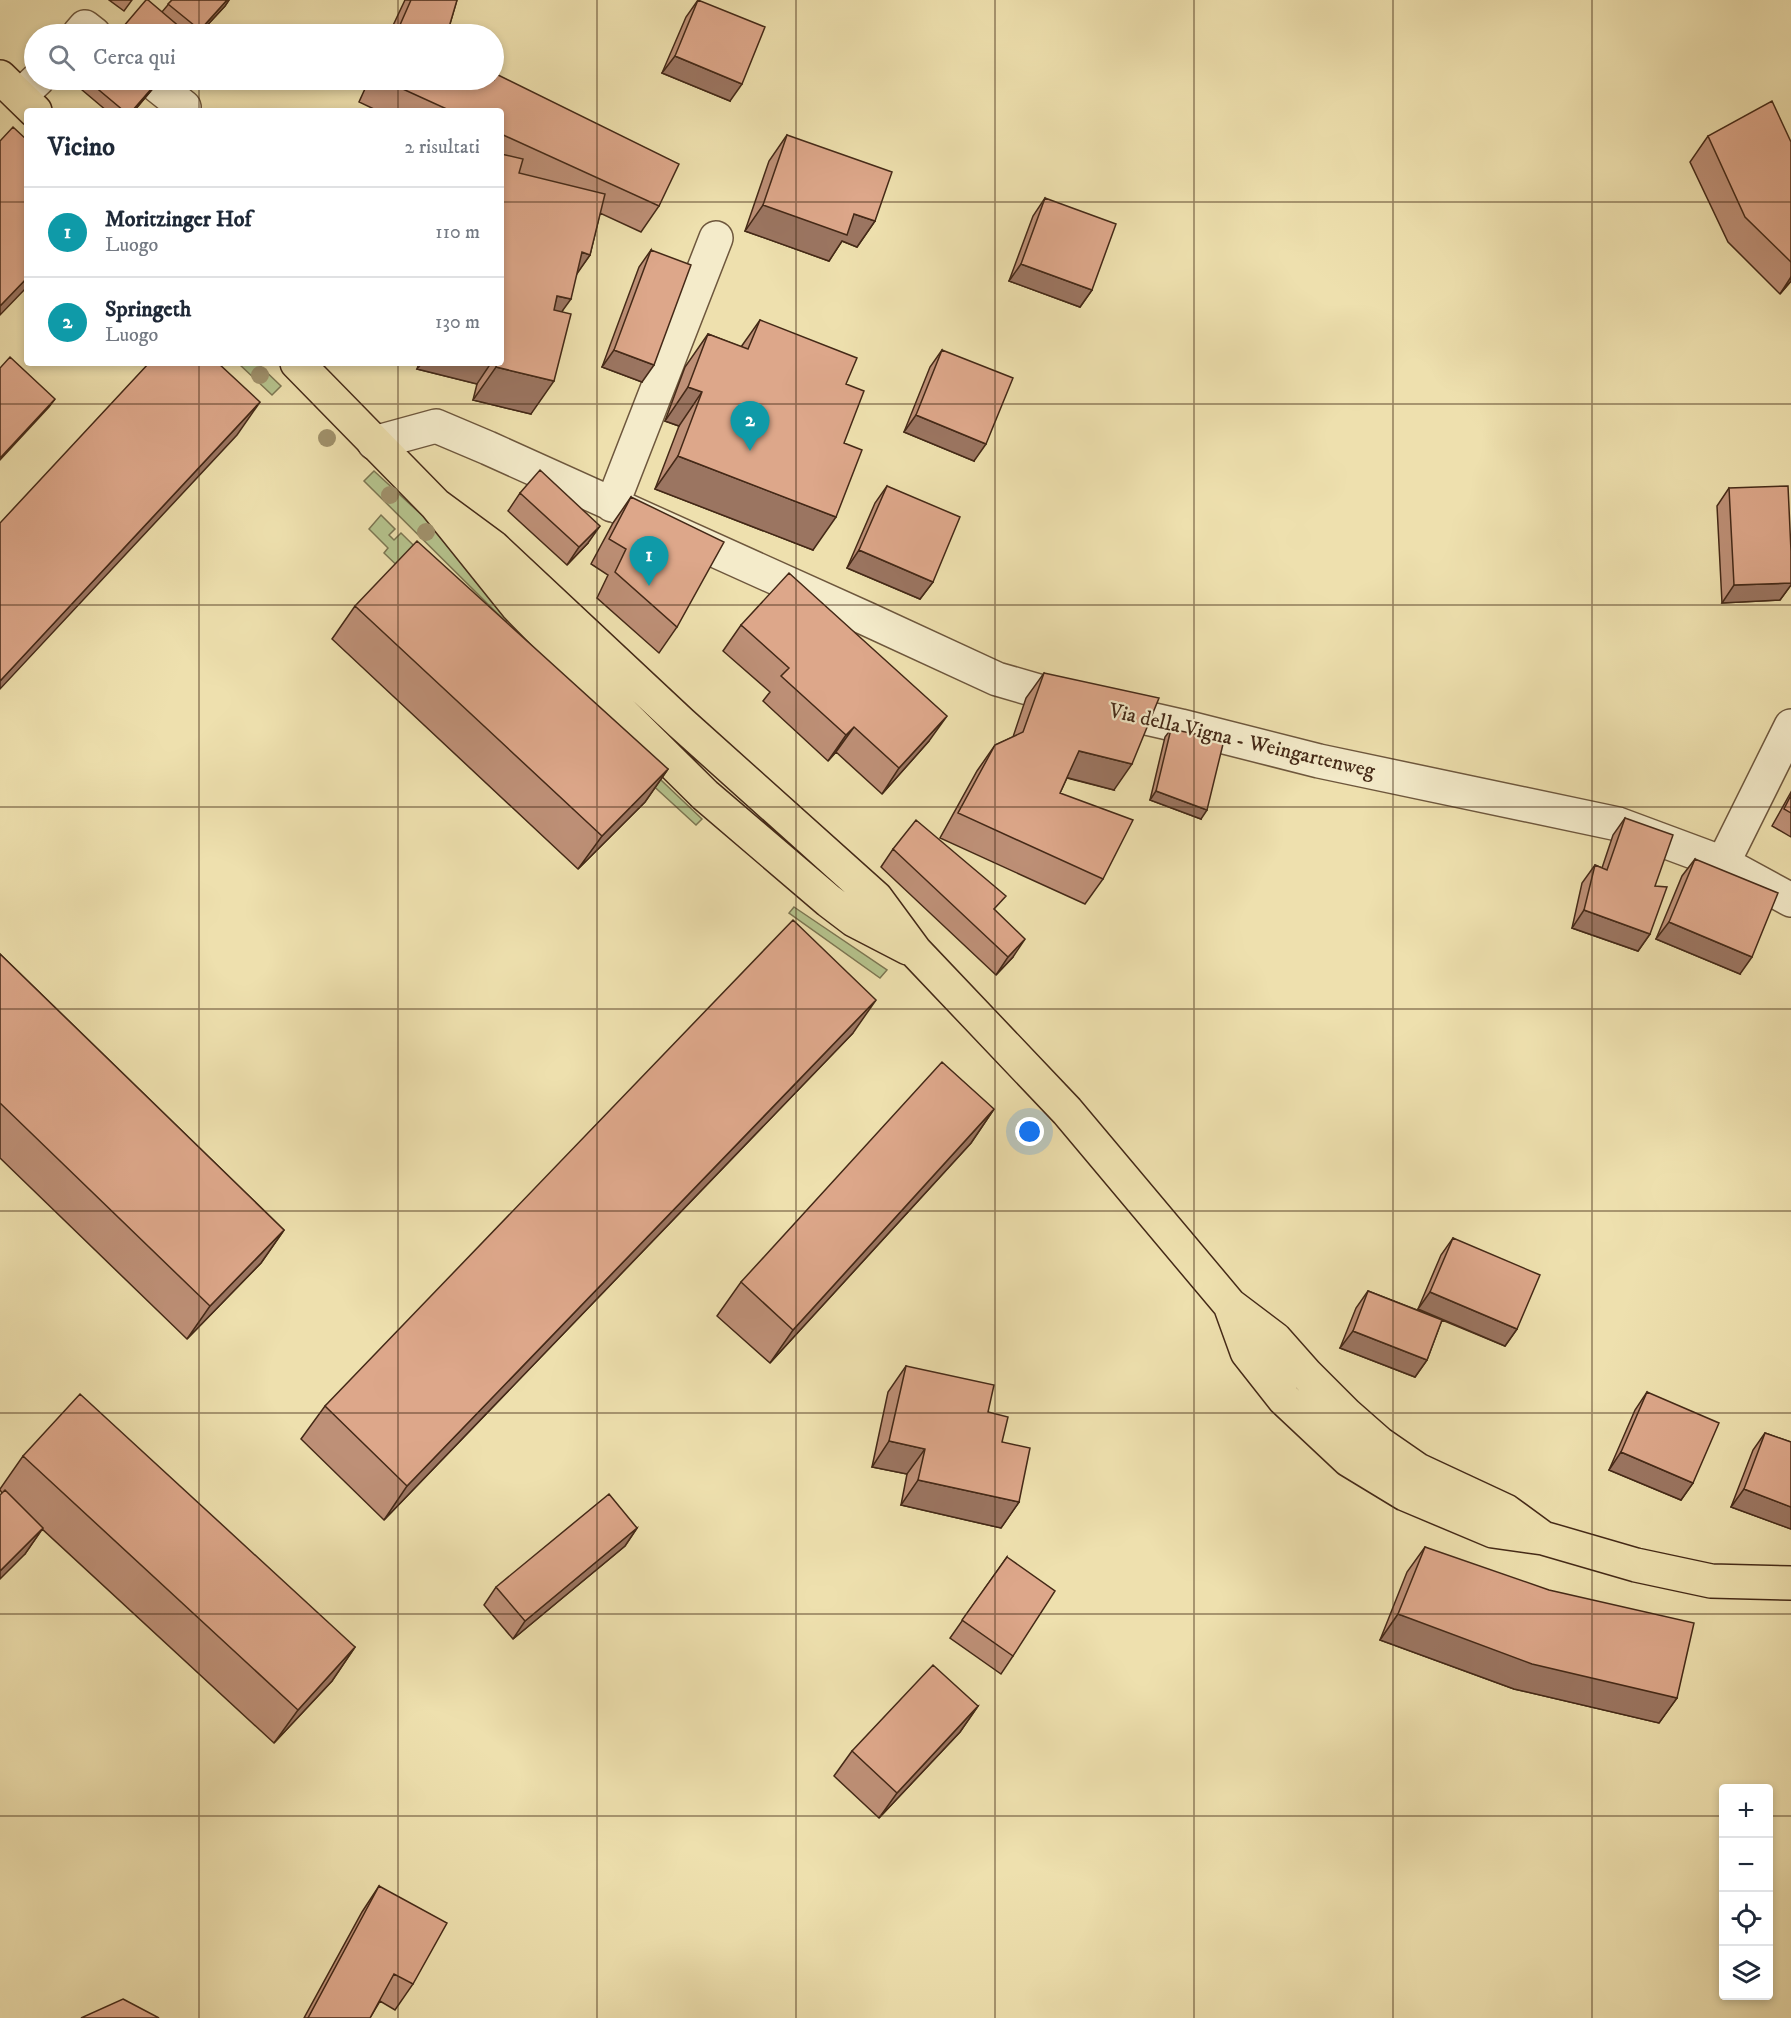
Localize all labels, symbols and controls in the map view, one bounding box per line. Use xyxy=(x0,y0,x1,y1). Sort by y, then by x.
search box xyxy=(24,24,504,90)
icon: search xyxy=(45,41,78,74)
text: Cerca qui xyxy=(93,44,176,71)
text: Vicino xyxy=(48,131,115,164)
text: 2 risultati xyxy=(405,135,480,160)
text: Moritzinger Hof xyxy=(105,206,251,233)
text: 1 xyxy=(64,220,71,245)
text: 110 m xyxy=(435,220,480,245)
text: Luogo xyxy=(105,233,158,258)
text: Springeth xyxy=(105,296,191,323)
text: 2 xyxy=(63,310,72,335)
text: 130 m xyxy=(435,310,480,335)
text: Luogo xyxy=(105,323,158,348)
pin: 2 xyxy=(730,402,770,451)
pin: 1 xyxy=(630,536,668,586)
street label: Via della Vigna - Weingartenweg xyxy=(1105,697,1378,784)
your location xyxy=(1015,1117,1044,1146)
map controls xyxy=(1719,1784,1773,2000)
button: + xyxy=(1719,1784,1773,1838)
button: − xyxy=(1719,1838,1773,1892)
button: locate xyxy=(1719,1892,1773,1946)
button: layers xyxy=(1719,1946,1773,2000)

